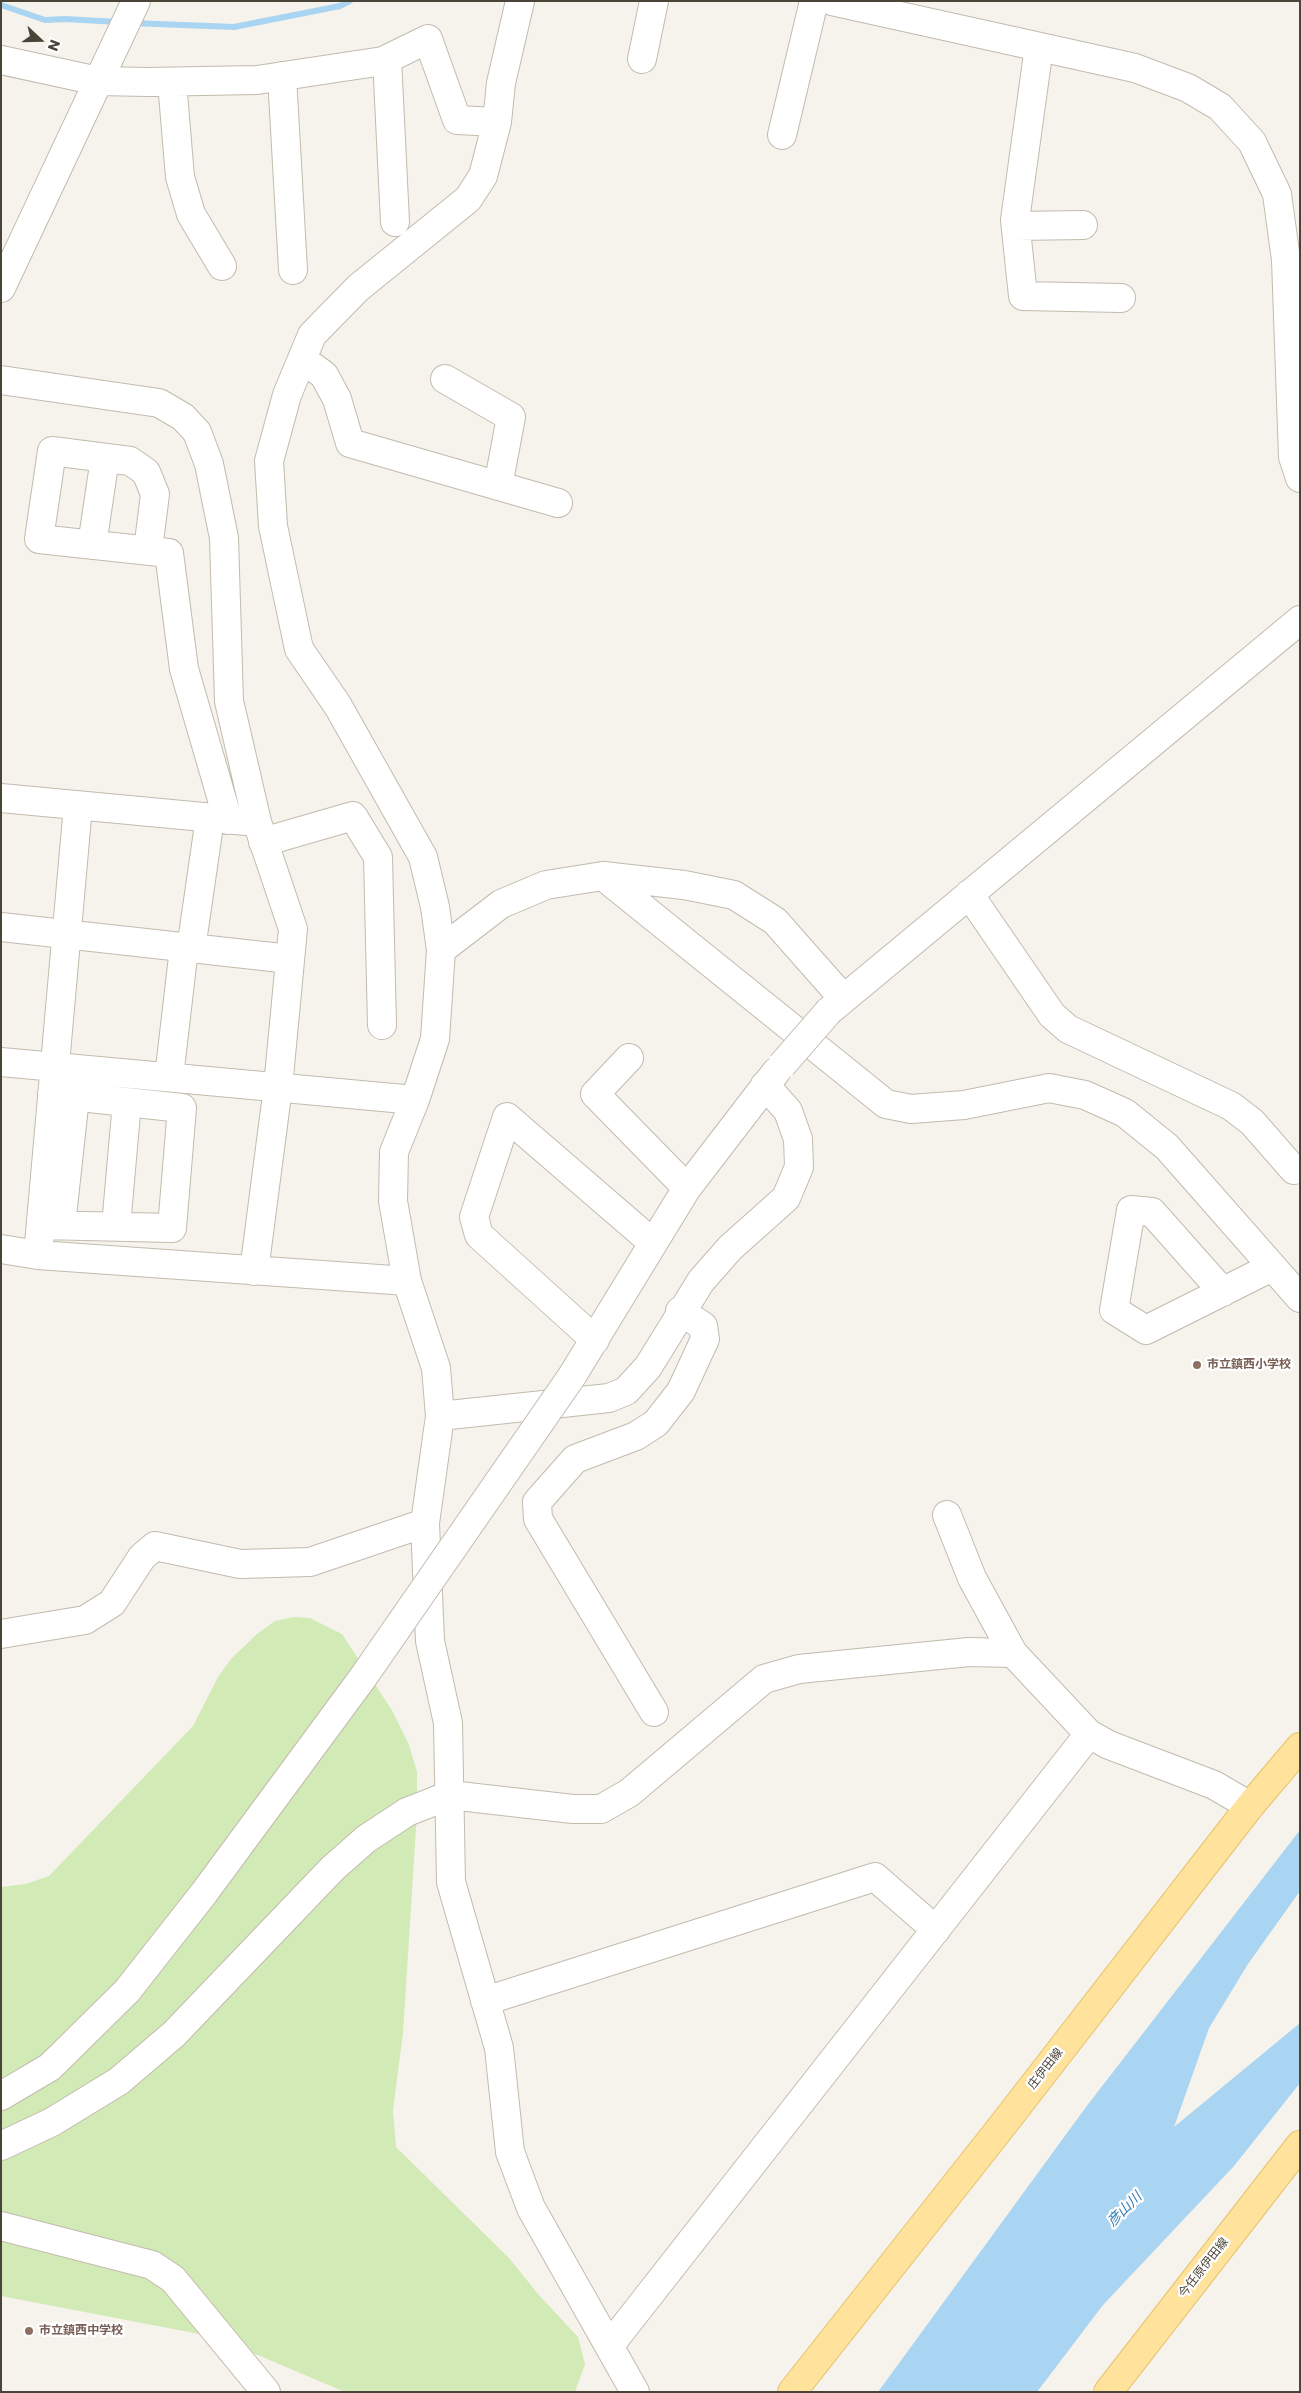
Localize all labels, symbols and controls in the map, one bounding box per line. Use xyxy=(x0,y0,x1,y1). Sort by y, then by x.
north arrow xyxy=(15,15,65,65)
text: N xyxy=(43,37,65,54)
place label: 市立鎮西小学校 xyxy=(1207,1358,1291,1372)
marker: 市立鎮西小学校 xyxy=(1191,1359,1203,1371)
street label: 庄伊田線 xyxy=(1026,2046,1066,2092)
water label: 彦山川 xyxy=(1104,2189,1146,2231)
street label: 今任原伊田線 xyxy=(1176,2235,1232,2301)
place label: 市立鎮西中学校 xyxy=(39,2324,123,2338)
marker: 市立鎮西中学校 xyxy=(23,2325,35,2337)

